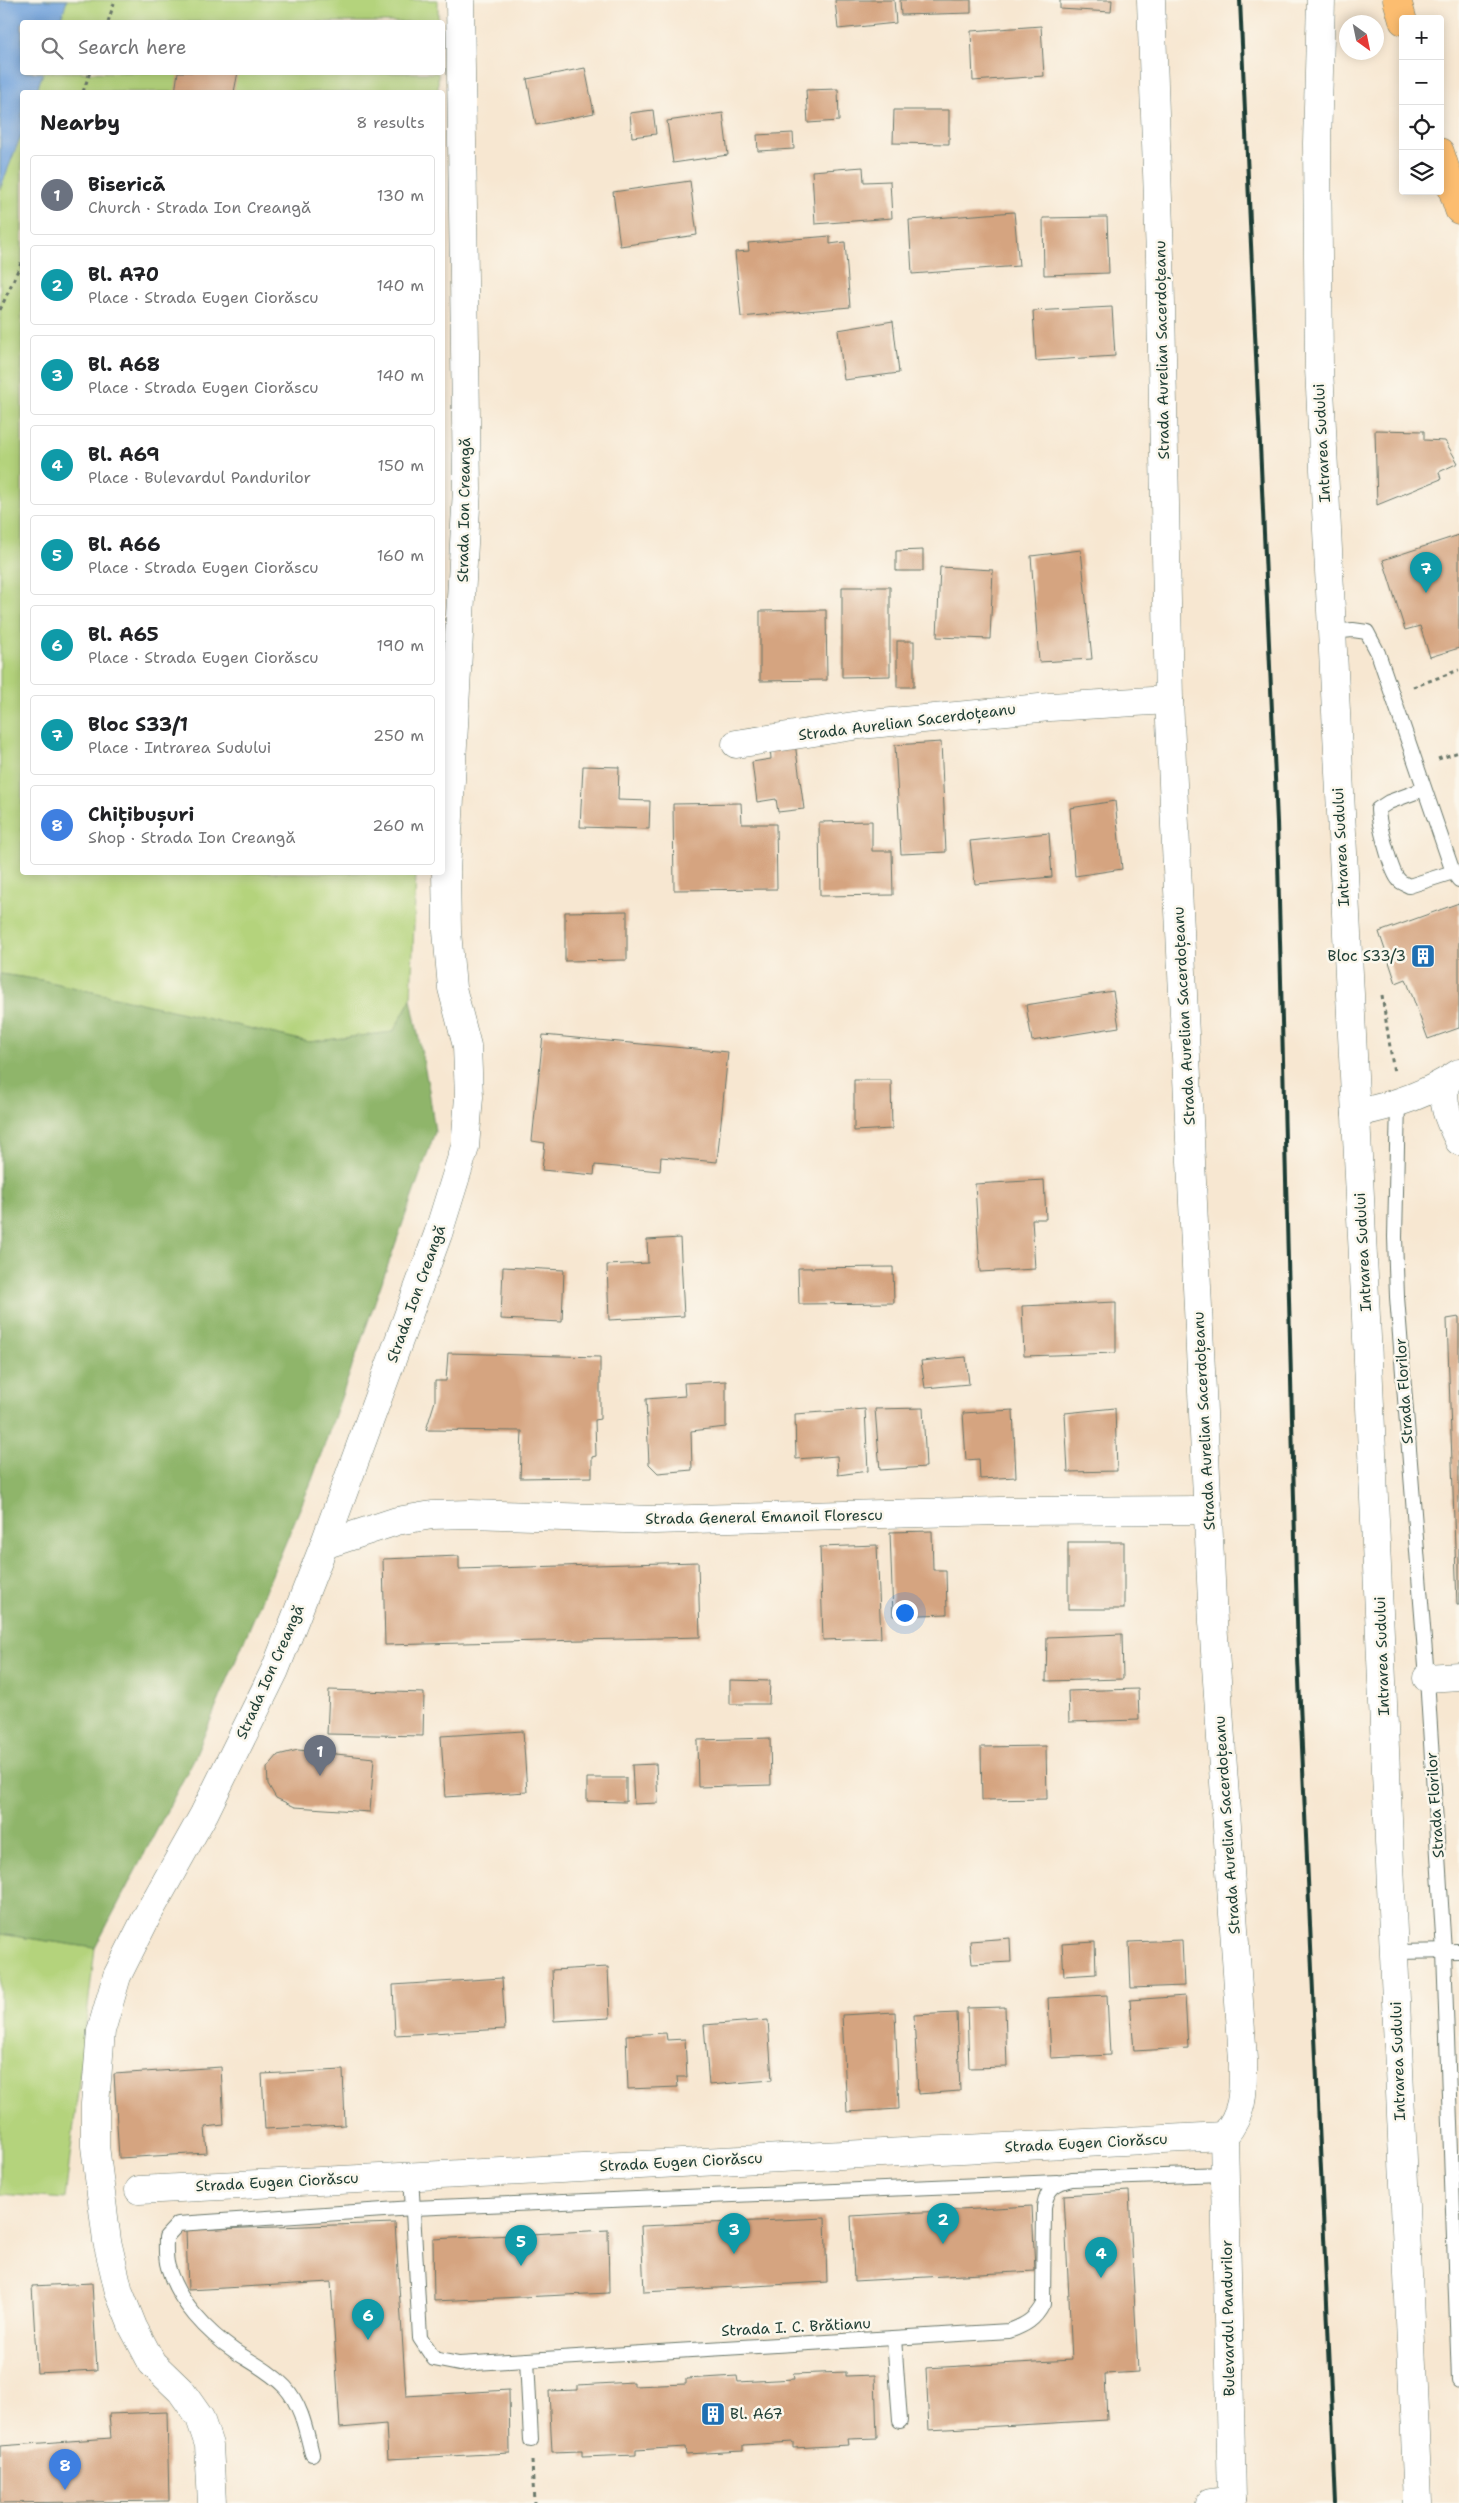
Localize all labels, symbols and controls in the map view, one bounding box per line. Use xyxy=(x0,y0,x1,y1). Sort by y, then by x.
north arrow xyxy=(1339,15,1384,60)
map controls xyxy=(1399,15,1444,195)
button: + xyxy=(1399,15,1444,60)
search box xyxy=(20,20,445,75)
icon: search xyxy=(38,34,66,62)
text: Search here xyxy=(78,35,187,60)
button: − xyxy=(1399,60,1444,105)
button: locate xyxy=(1399,105,1444,150)
text: Nearby xyxy=(40,109,120,137)
text: 8 results xyxy=(356,112,425,133)
button: layers xyxy=(1399,150,1444,195)
text: Biserică xyxy=(88,172,165,197)
text: 1 xyxy=(53,185,61,206)
text: 130 m xyxy=(377,185,424,206)
text: Church · Strada Ion Creangă xyxy=(88,197,311,218)
street label: Strada Aurelian Sacerdoțeanu xyxy=(1150,240,1175,460)
text: Bl. A70 xyxy=(88,262,159,287)
text: 2 xyxy=(51,275,63,296)
text: 140 m xyxy=(377,275,424,296)
text: Place · Strada Eugen Ciorăscu xyxy=(88,287,319,308)
text: Bl. A68 xyxy=(88,352,160,377)
text: 3 xyxy=(51,365,63,386)
text: 140 m xyxy=(377,365,424,386)
text: Place · Strada Eugen Ciorăscu xyxy=(88,377,319,398)
street label: Intrarea Sudului xyxy=(1309,383,1335,503)
street label: Strada Ion Creangă xyxy=(453,437,475,583)
text: Bl. A69 xyxy=(88,442,160,467)
text: 4 xyxy=(51,455,63,476)
text: 150 m xyxy=(377,455,424,476)
text: Place · Bulevardul Pandurilor xyxy=(88,467,311,488)
text: Bl. A66 xyxy=(88,532,161,557)
text: 5 xyxy=(52,545,62,566)
text: 160 m xyxy=(377,545,424,566)
pin: 7 xyxy=(1410,552,1442,593)
text: Place · Strada Eugen Ciorăscu xyxy=(88,557,319,578)
text: Bl. A65 xyxy=(88,622,159,647)
text: 6 xyxy=(51,635,63,656)
text: 190 m xyxy=(377,635,424,656)
text: Place · Strada Eugen Ciorăscu xyxy=(88,647,319,668)
street label: Strada Aurelian Sacerdoțeanu xyxy=(797,699,1017,746)
text: Bloc S33/1 xyxy=(88,712,188,737)
text: 7 xyxy=(51,725,63,746)
text: 250 m xyxy=(373,725,424,746)
text: Place · Intrarea Sudului xyxy=(88,737,271,758)
street label: Intrarea Sudului xyxy=(1328,787,1354,907)
text: Chițibușuri xyxy=(88,802,194,827)
text: 8 xyxy=(51,815,63,836)
text: 260 m xyxy=(372,815,424,836)
text: Shop · Strada Ion Creangă xyxy=(88,827,295,848)
street label: Strada Aurelian Sacerdoțeanu xyxy=(1168,906,1201,1126)
building icon: Bloc S33/3 xyxy=(1410,943,1436,969)
place label: Bloc S33/3 xyxy=(1328,946,1406,966)
street label: Intrarea Sudului xyxy=(1350,1192,1376,1312)
street label: Strada Ion Creangă xyxy=(382,1222,450,1366)
street label: Strada Aurelian Sacerdoțeanu xyxy=(1188,1311,1221,1531)
street label: Strada Florilor xyxy=(1390,1337,1418,1445)
street label: Strada General Emanoil Florescu xyxy=(645,1505,883,1529)
street label: Intrarea Sudului xyxy=(1370,1596,1394,1716)
your location xyxy=(892,1600,918,1626)
street label: Strada Ion Creangă xyxy=(231,1601,309,1742)
street label: Strada Aurelian Sacerdoțeanu xyxy=(1209,1715,1246,1935)
pin: 1 xyxy=(304,1735,336,1776)
street label: Strada Florilor xyxy=(1421,1751,1449,1859)
street label: Intrarea Sudului xyxy=(1386,2001,1410,2121)
street label: Strada Eugen Ciorăscu xyxy=(1004,2129,1168,2157)
street label: Strada Eugen Ciorăscu xyxy=(599,2148,763,2176)
street label: Strada Eugen Ciorăscu xyxy=(195,2168,359,2196)
pin: 2 xyxy=(927,2203,959,2244)
pin: 3 xyxy=(718,2213,750,2254)
pin: 5 xyxy=(505,2225,537,2266)
pin: 4 xyxy=(1085,2237,1117,2278)
street label: Bulevardul Pandurilor xyxy=(1217,2240,1239,2396)
pin: 6 xyxy=(352,2299,384,2340)
street label: Strada I. C. Brătianu xyxy=(721,2313,871,2341)
building icon: Bl. A67 xyxy=(700,2401,726,2427)
place label: Bl. A67 xyxy=(730,2404,783,2424)
pin: 8 xyxy=(49,2449,81,2490)

